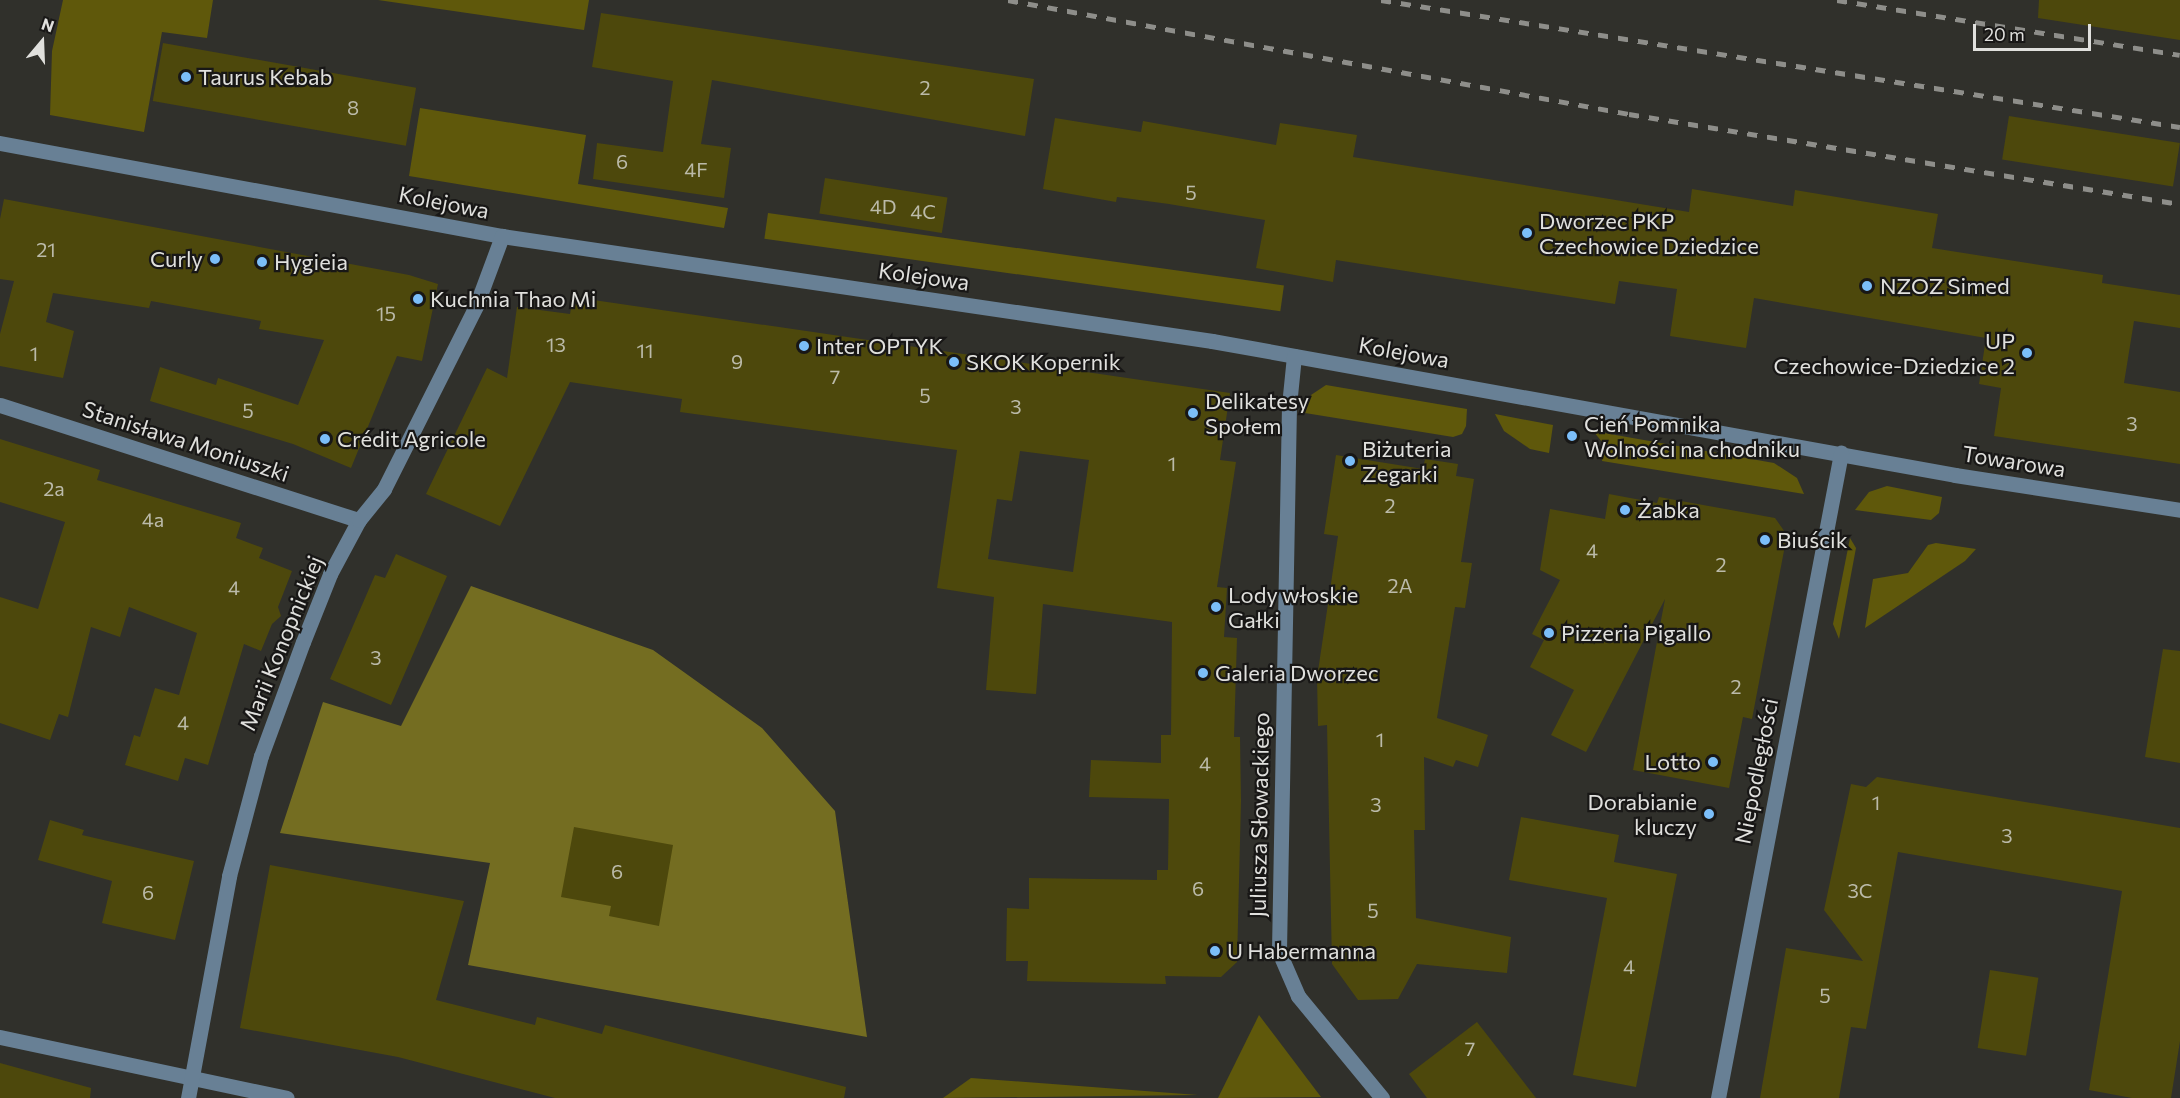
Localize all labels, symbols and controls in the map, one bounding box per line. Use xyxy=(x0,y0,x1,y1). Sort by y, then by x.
north arrow xyxy=(12,12,72,72)
scale bar xyxy=(1976,12,2094,50)
text: N xyxy=(39,14,57,35)
text: 20 m xyxy=(1984,23,2025,45)
place label: Taurus Kebab xyxy=(198,64,332,90)
marker: Taurus Kebab xyxy=(179,70,193,84)
house number: 2 xyxy=(919,75,931,99)
house number: 8 xyxy=(347,95,359,119)
house number: 6 xyxy=(616,149,628,173)
house number: 4F xyxy=(684,157,708,181)
street label: Kolejowa xyxy=(397,180,491,224)
house number: 5 xyxy=(1185,180,1197,204)
house number: 4D xyxy=(870,194,896,218)
house number: 4C xyxy=(910,199,936,223)
place label: Dworzec PKP Czechowice Dziedzice xyxy=(1539,207,1759,258)
marker: Dworzec PKP Czechowice Dziedzice xyxy=(1520,226,1534,240)
house number: 21 xyxy=(36,237,56,261)
place label: Curly xyxy=(150,246,203,272)
place label: Hygieia xyxy=(274,249,348,275)
marker: Curly xyxy=(208,252,222,266)
marker: Hygieia xyxy=(255,255,269,269)
street label: Kolejowa xyxy=(877,257,971,295)
place label: NZOZ Simed xyxy=(1880,273,2010,299)
marker: NZOZ Simed xyxy=(1858,277,1876,295)
place label: Kuchnia Thao Mi xyxy=(430,286,597,312)
marker: Kuchnia Thao Mi xyxy=(411,292,425,306)
house number: 15 xyxy=(376,301,396,325)
place label: UP Czechowice-Dziedzice 2 xyxy=(1774,327,2015,378)
street label: Kolejowa xyxy=(1357,331,1451,373)
house number: 13 xyxy=(546,332,566,356)
place label: Inter OPTYK xyxy=(816,333,943,359)
house number: 11 xyxy=(636,338,654,362)
marker: Inter OPTYK xyxy=(797,339,811,353)
house number: 1 xyxy=(30,341,38,365)
marker: UP Czechowice-Dziedzice 2 xyxy=(2020,346,2034,360)
house number: 9 xyxy=(731,349,743,373)
place label: SKOK Kopernik xyxy=(966,349,1121,375)
marker: SKOK Kopernik xyxy=(947,355,961,369)
house number: 7 xyxy=(830,364,840,388)
house number: 5 xyxy=(919,383,931,407)
place label: Delikatesy Społem xyxy=(1205,387,1309,439)
house number: 3 xyxy=(1010,394,1022,418)
street label: Stanisława Moniuszki xyxy=(79,395,293,487)
house number: 5 xyxy=(242,398,254,422)
marker: Delikatesy Społem xyxy=(1186,406,1200,420)
place label: Cień Pomnika Wolności na chodniku xyxy=(1584,410,1800,462)
house number: 3 xyxy=(2126,411,2138,435)
place label: Crédit Agricole xyxy=(337,426,486,452)
marker: Cień Pomnika Wolności na chodniku xyxy=(1565,429,1579,443)
marker: Crédit Agricole xyxy=(318,432,332,446)
place label: Biżuteria Zegarki xyxy=(1362,435,1451,487)
street label: Towarowa xyxy=(1961,440,2067,482)
house number: 1 xyxy=(1168,451,1176,475)
marker: Biżuteria Zegarki xyxy=(1343,454,1357,468)
house number: 2a xyxy=(43,476,65,500)
house number: 2 xyxy=(1384,493,1396,517)
place label: Żabka xyxy=(1637,497,1700,523)
marker: Żabka xyxy=(1618,503,1632,517)
house number: 4a xyxy=(142,507,164,531)
place label: Biuścik xyxy=(1777,527,1848,553)
marker: Biuścik xyxy=(1758,533,1772,547)
house number: 4 xyxy=(1586,538,1598,562)
street label: Marii Konopnickiej xyxy=(234,552,328,734)
house number: 2 xyxy=(1715,552,1727,576)
house number: 2A xyxy=(1388,573,1412,597)
house number: 4 xyxy=(228,575,240,599)
place label: Lody włoskie Gałki xyxy=(1228,581,1358,632)
marker: Lody włoskie Gałki xyxy=(1209,600,1223,614)
place label: Pizzeria Pigallo xyxy=(1561,620,1711,646)
marker: Pizzeria Pigallo xyxy=(1542,626,1556,640)
house number: 3 xyxy=(370,645,382,669)
place label: Galeria Dworzec xyxy=(1215,660,1379,686)
marker: Galeria Dworzec xyxy=(1196,666,1210,680)
house number: 2 xyxy=(1730,674,1742,698)
street label: Niepodległości xyxy=(1729,696,1783,846)
house number: 4 xyxy=(177,710,189,734)
street label: Juliusza Słowackiego xyxy=(1244,712,1274,918)
house number: 1 xyxy=(1376,727,1384,751)
place label: Lotto xyxy=(1644,749,1701,775)
house number: 4 xyxy=(1199,751,1211,775)
marker: Lotto xyxy=(1706,755,1720,769)
place label: Dorabianie kluczy xyxy=(1588,788,1697,840)
house number: 1 xyxy=(1872,790,1880,814)
house number: 3 xyxy=(1370,792,1382,816)
marker: Dorabianie kluczy xyxy=(1702,807,1716,821)
house number: 3 xyxy=(2001,823,2013,847)
house number: 6 xyxy=(611,859,623,883)
house number: 6 xyxy=(1192,876,1204,900)
house number: 3C xyxy=(1847,878,1873,902)
house number: 6 xyxy=(142,880,154,904)
house number: 5 xyxy=(1367,898,1379,922)
place label: U Habermanna xyxy=(1227,938,1376,964)
marker: U Habermanna xyxy=(1208,944,1222,958)
house number: 4 xyxy=(1623,954,1635,978)
house number: 5 xyxy=(1819,983,1831,1007)
house number: 7 xyxy=(1465,1036,1475,1060)

